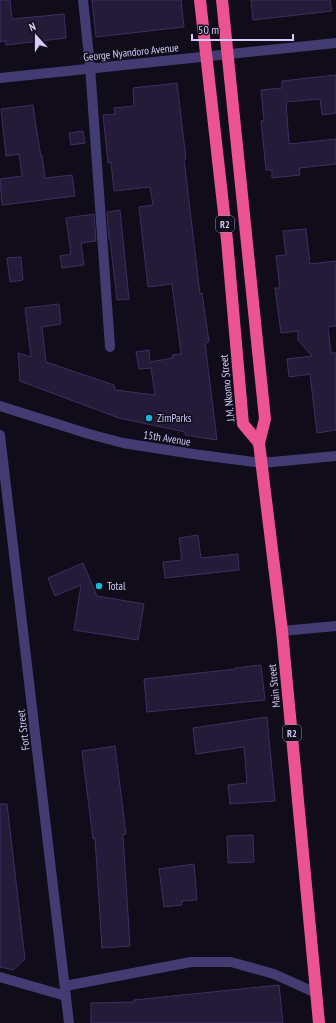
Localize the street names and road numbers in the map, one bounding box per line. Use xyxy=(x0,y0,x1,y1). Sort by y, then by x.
street label: George Nyandoro Avenue xyxy=(83,40,180,64)
road number: R2 xyxy=(216,216,234,232)
street label: J.M. Nkomo Street xyxy=(217,354,238,423)
street label: 15th Avenue xyxy=(142,427,192,449)
street label: Main Street xyxy=(265,664,283,708)
street label: Fort Street xyxy=(14,709,32,751)
road number: R2 xyxy=(283,725,301,741)

